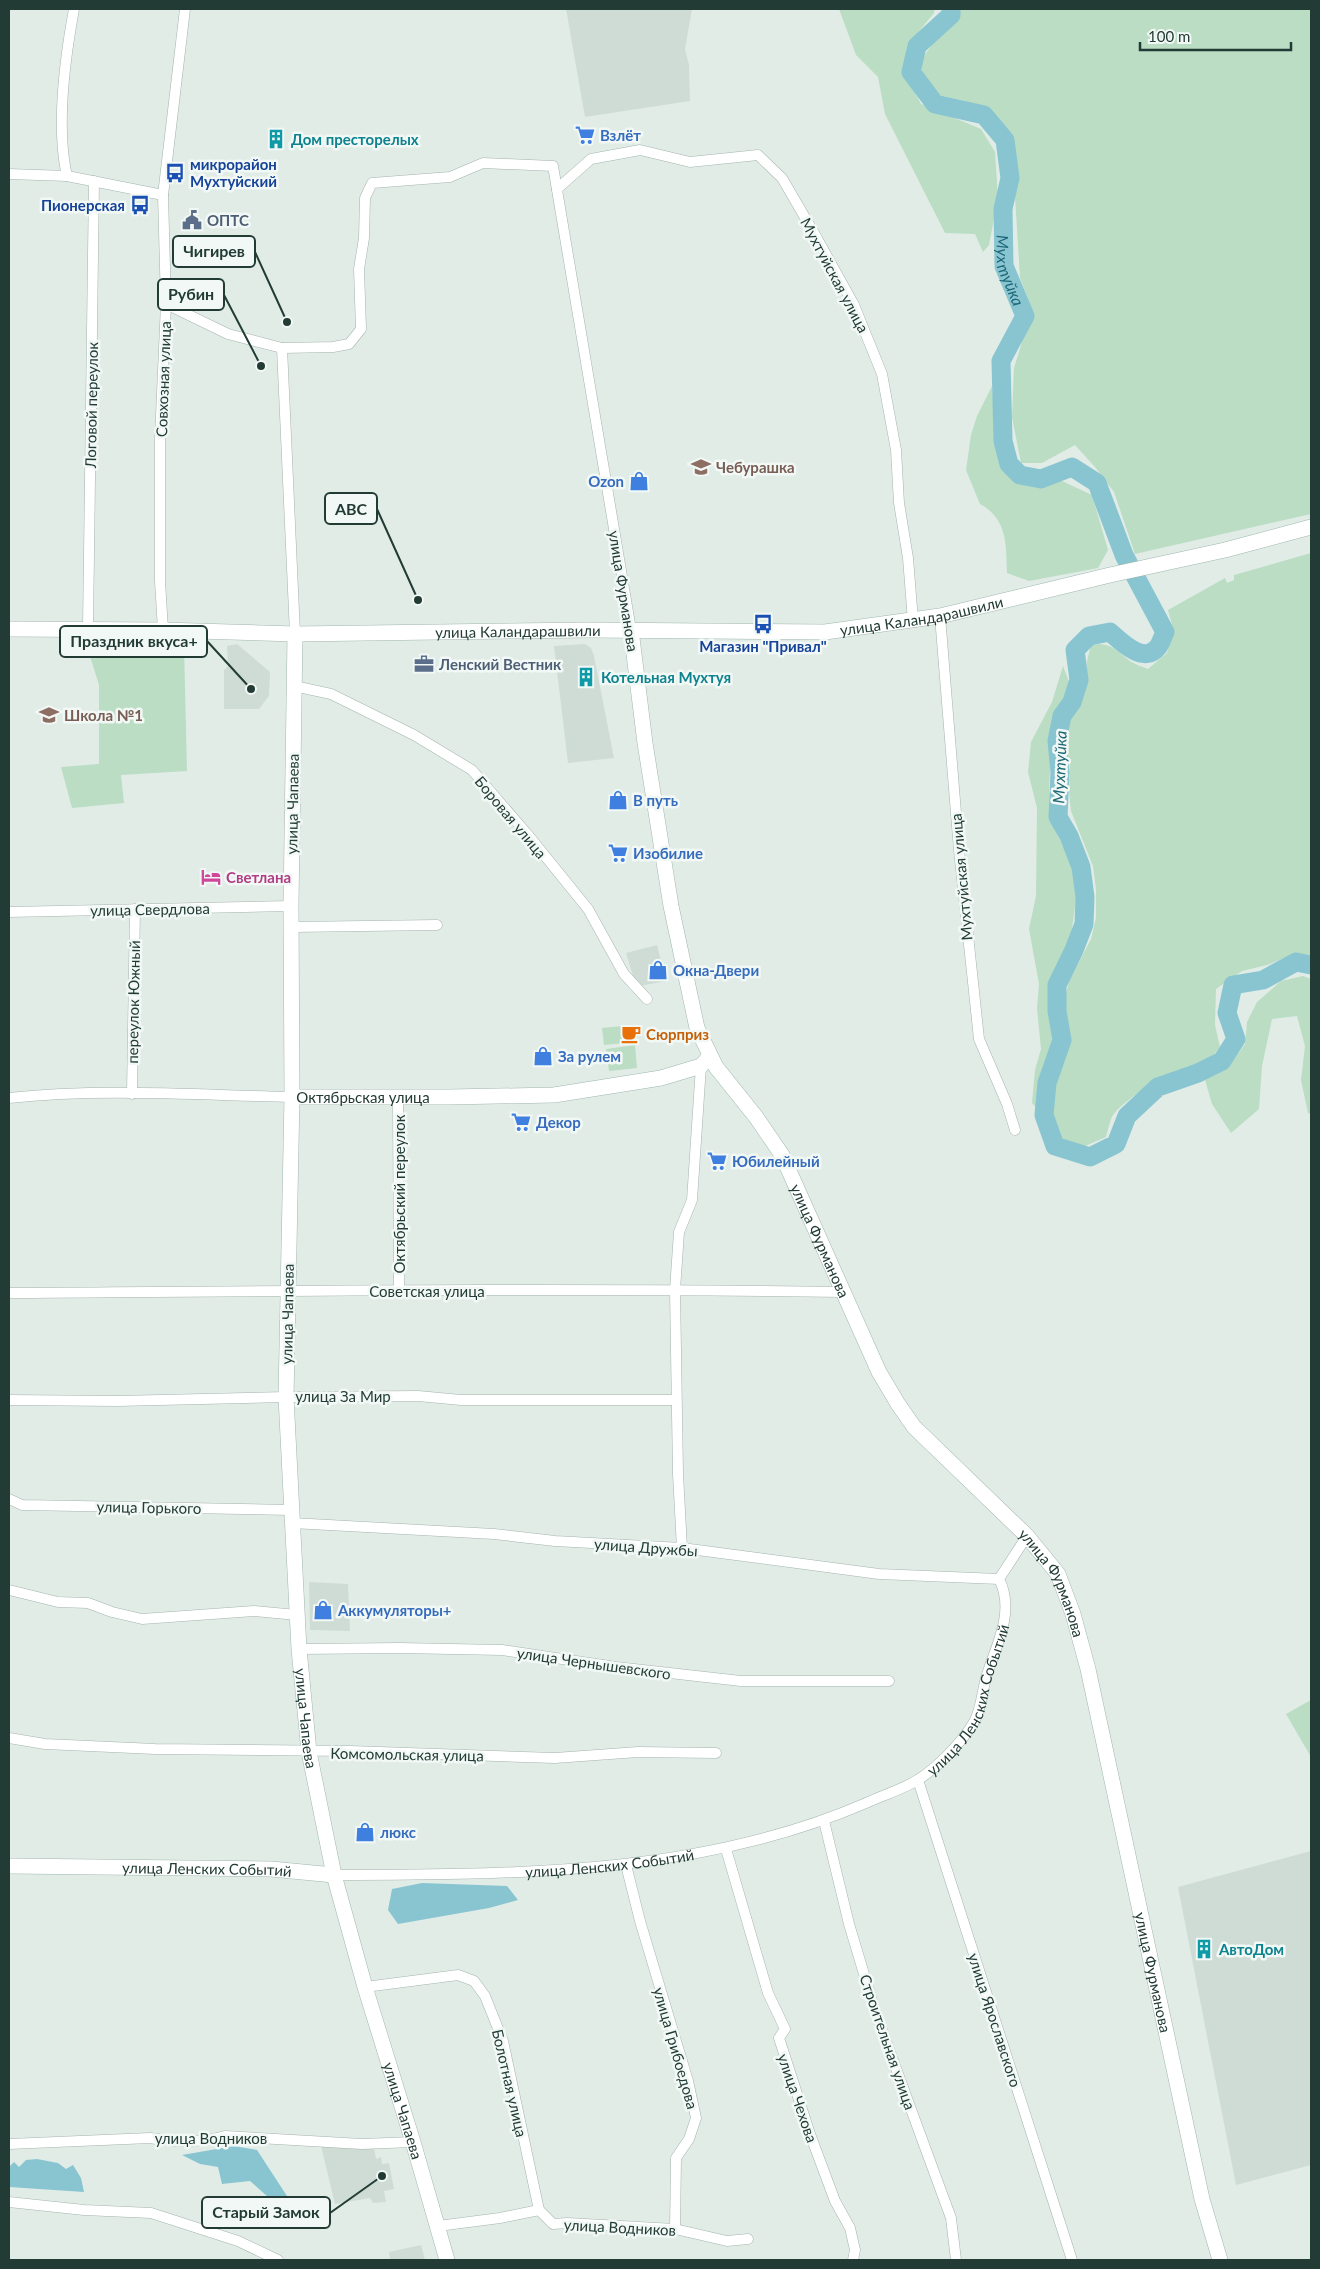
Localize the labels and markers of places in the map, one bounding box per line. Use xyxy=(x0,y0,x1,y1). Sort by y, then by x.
supermarket icon: Взлёт xyxy=(574,124,596,146)
place label: Взлёт xyxy=(600,126,641,144)
building icon: Дом престорелых xyxy=(265,128,287,150)
place label: Дом престорелых xyxy=(291,130,419,148)
place label: микрорайон Мухтуйский xyxy=(190,155,277,190)
bus stop icon: микрорайон Мухтуйский xyxy=(164,162,186,184)
bus stop icon: Пионерская xyxy=(129,194,151,216)
place label: Пионерская xyxy=(41,196,125,214)
public building icon: ОПТС xyxy=(181,209,203,231)
place label: ОПТС xyxy=(207,211,249,229)
callout: Чигирев xyxy=(173,236,255,267)
callout: Рубин xyxy=(158,279,224,310)
school or university icon: Чебурашка xyxy=(690,456,712,478)
place label: Чебурашка xyxy=(716,458,795,476)
shop icon: Ozon xyxy=(628,470,650,492)
place label: Ozon xyxy=(588,472,624,490)
callout: ABC xyxy=(325,493,377,524)
bus stop icon: Магазин "Привал" xyxy=(752,613,774,635)
callout: Праздник вкуса+ xyxy=(60,626,207,657)
place label: Магазин "Привал" xyxy=(699,637,827,655)
office icon: Ленский Вестник xyxy=(413,653,435,675)
place label: Ленский Вестник xyxy=(438,655,562,673)
building icon: Котельная Мухтуя xyxy=(575,666,597,688)
place label: Котельная Мухтуя xyxy=(601,668,731,686)
school or university icon: Школа №1 xyxy=(38,704,60,726)
place label: Школа №1 xyxy=(64,706,143,724)
shop icon: В путь xyxy=(607,789,629,811)
place label: В путь xyxy=(633,791,678,809)
supermarket icon: Изобилие xyxy=(607,842,629,864)
place label: Изобилие xyxy=(633,844,703,862)
hotel icon: Светлана xyxy=(200,866,222,888)
place label: Светлана xyxy=(226,868,291,886)
shop icon: Окна-Двери xyxy=(647,959,669,981)
place label: Окна-Двери xyxy=(673,961,759,979)
cafe icon: Сюрприз xyxy=(620,1023,642,1045)
place label: Сюрприз xyxy=(646,1025,709,1043)
shop icon: За рулем xyxy=(532,1045,554,1067)
place label: За рулем xyxy=(558,1047,621,1065)
supermarket icon: Декор xyxy=(510,1111,532,1133)
place label: Декор xyxy=(536,1113,581,1131)
supermarket icon: Юбилейный xyxy=(706,1150,728,1172)
place label: Юбилейный xyxy=(732,1152,820,1170)
shop icon: Аккумуляторы+ xyxy=(312,1599,334,1621)
place label: Аккумуляторы+ xyxy=(337,1601,452,1619)
shop icon: люкс xyxy=(354,1821,376,1843)
place label: люкс xyxy=(380,1823,416,1841)
building icon: АвтоДом xyxy=(1193,1938,1215,1960)
place label: АвтоДом xyxy=(1218,1940,1284,1958)
callout: Старый Замок xyxy=(202,2197,330,2228)

